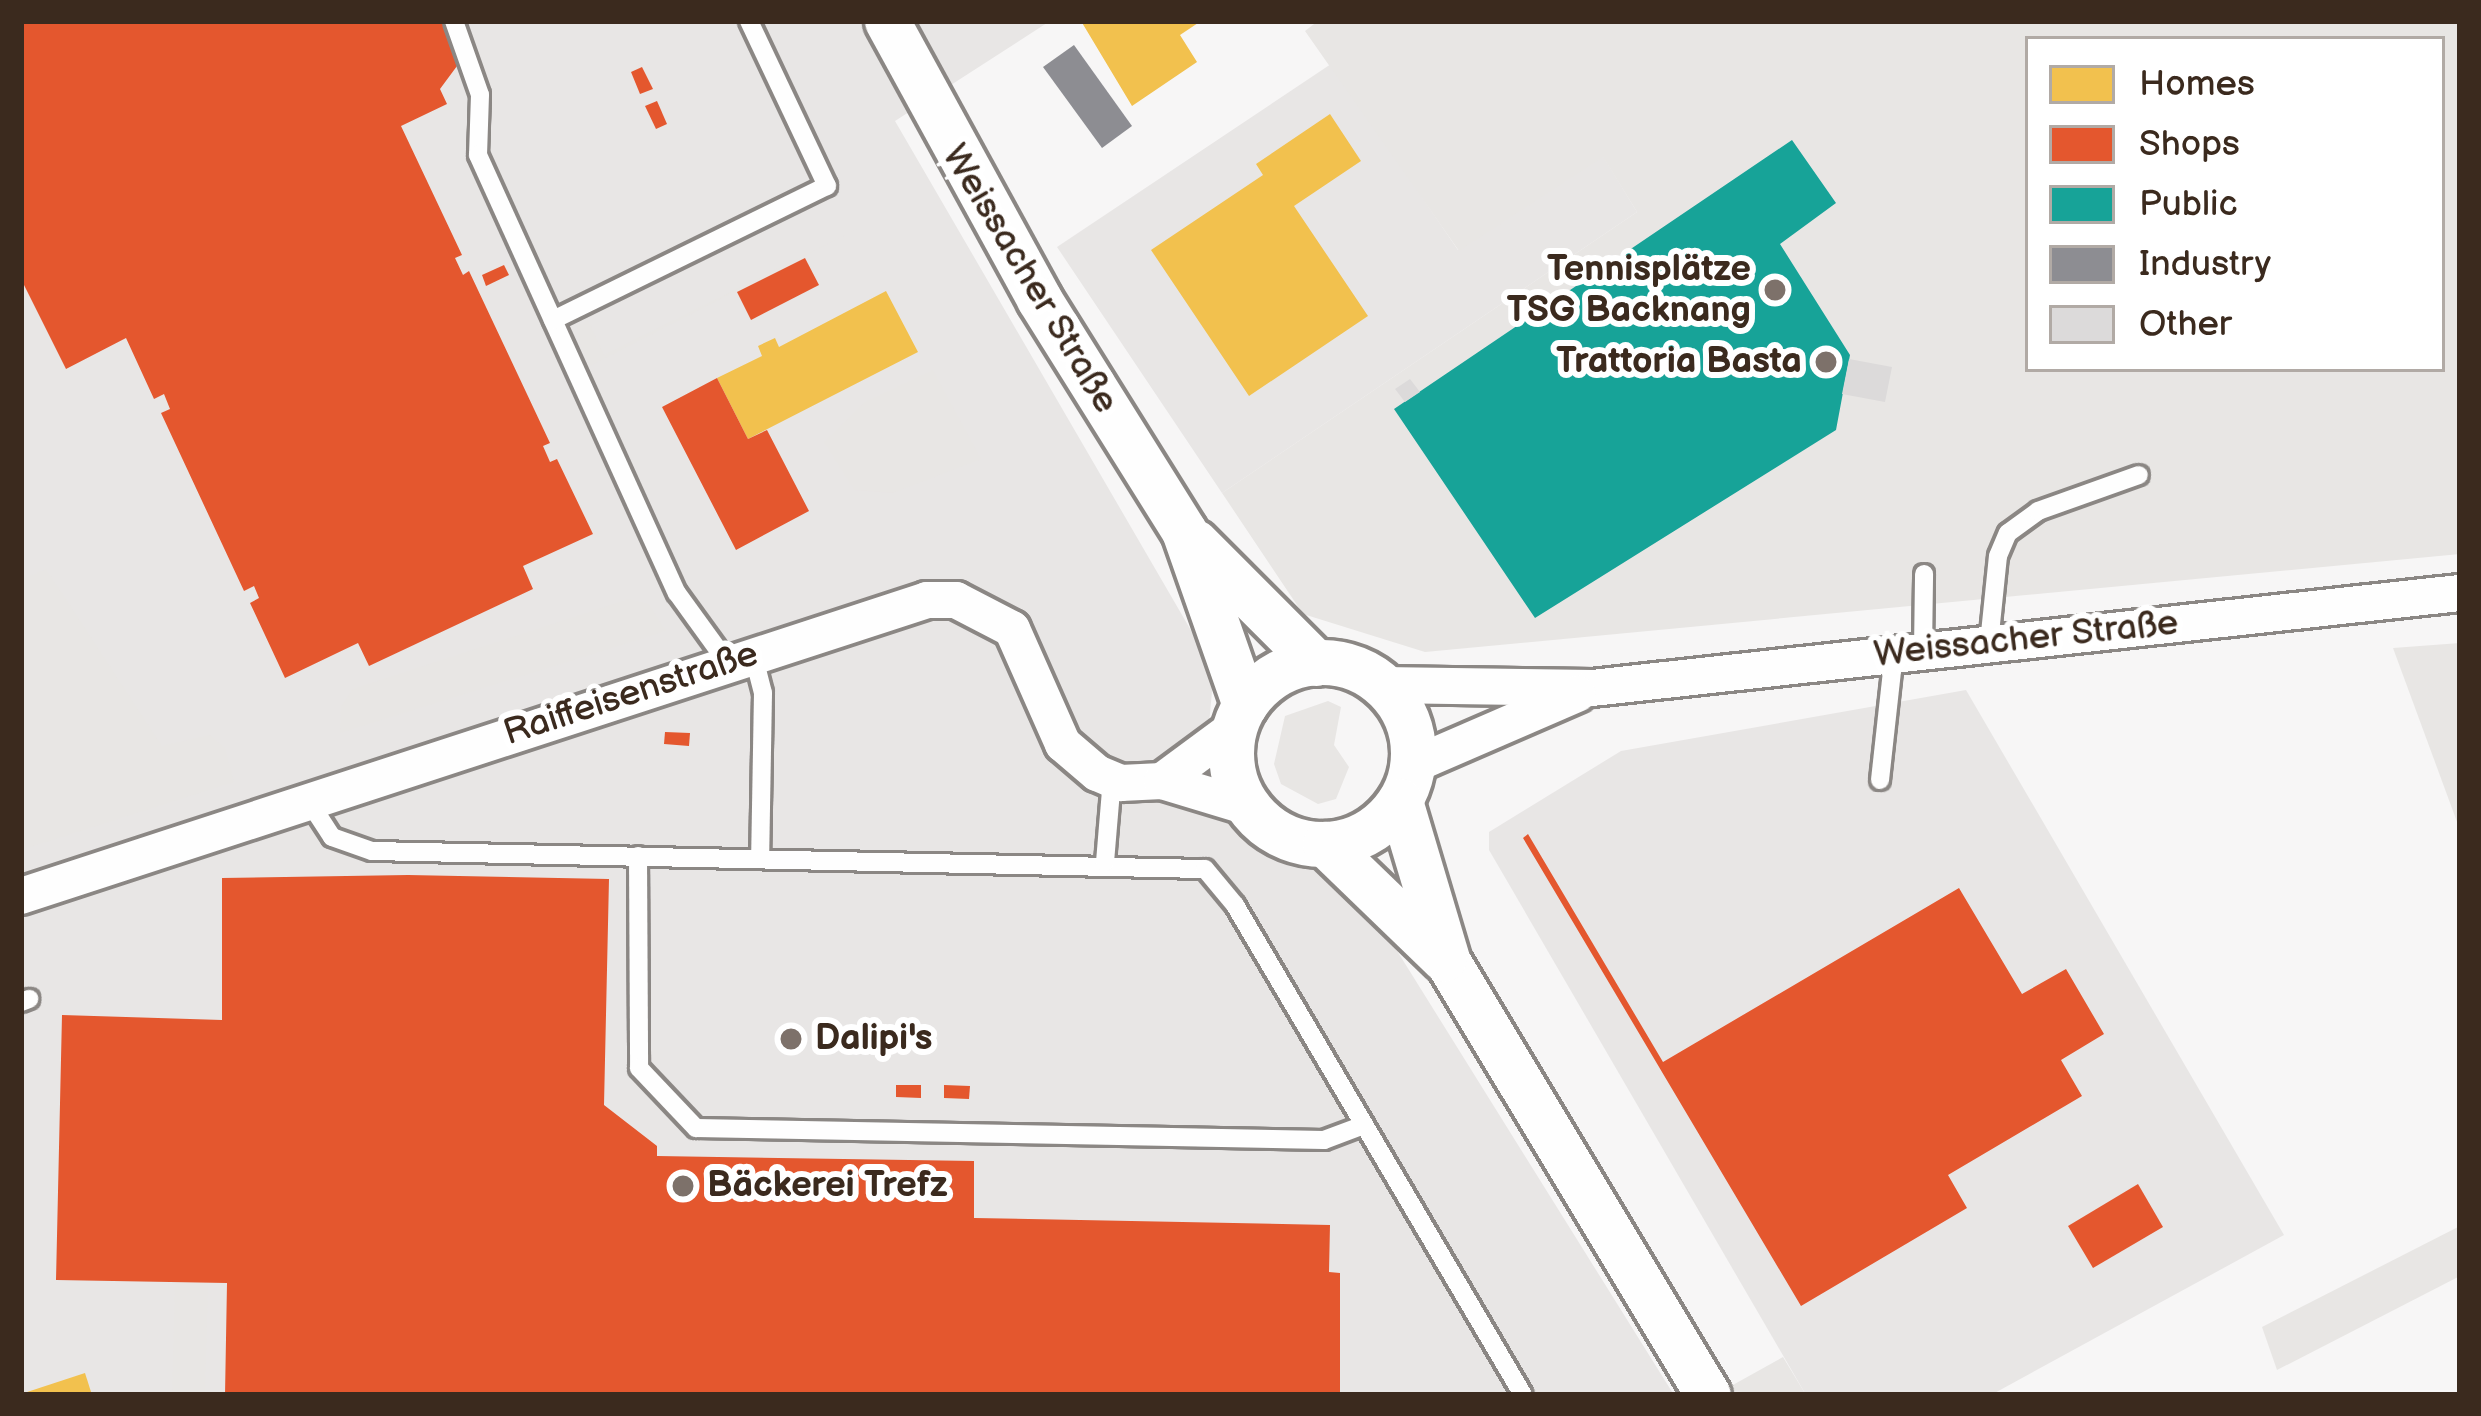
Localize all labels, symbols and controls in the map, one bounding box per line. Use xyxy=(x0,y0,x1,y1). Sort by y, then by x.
legend xyxy=(2025,36,2445,372)
text: Homes xyxy=(2139,63,2255,106)
text: Shops xyxy=(2139,123,2240,166)
street label: Weissacher Straße xyxy=(933,136,1127,422)
text: Public xyxy=(2139,183,2238,226)
text: Industry xyxy=(2139,243,2271,286)
place label: Tennisplätze TSG Backnang xyxy=(1507,247,1751,332)
marker: Tennisplätze TSG Backnang xyxy=(1762,277,1788,303)
text: Other xyxy=(2139,303,2232,346)
place label: Trattoria Basta xyxy=(1556,340,1802,384)
marker: Trattoria Basta xyxy=(1813,349,1839,375)
street label: Weissacher Straße xyxy=(1871,601,2181,677)
street label: Raiffeisenstraße xyxy=(498,633,764,755)
place label: Dalipi's xyxy=(815,1017,932,1061)
marker: Dalipi's xyxy=(778,1026,804,1052)
place label: Bäckerei Trefz xyxy=(707,1164,948,1208)
marker: Bäckerei Trefz xyxy=(670,1173,696,1199)

